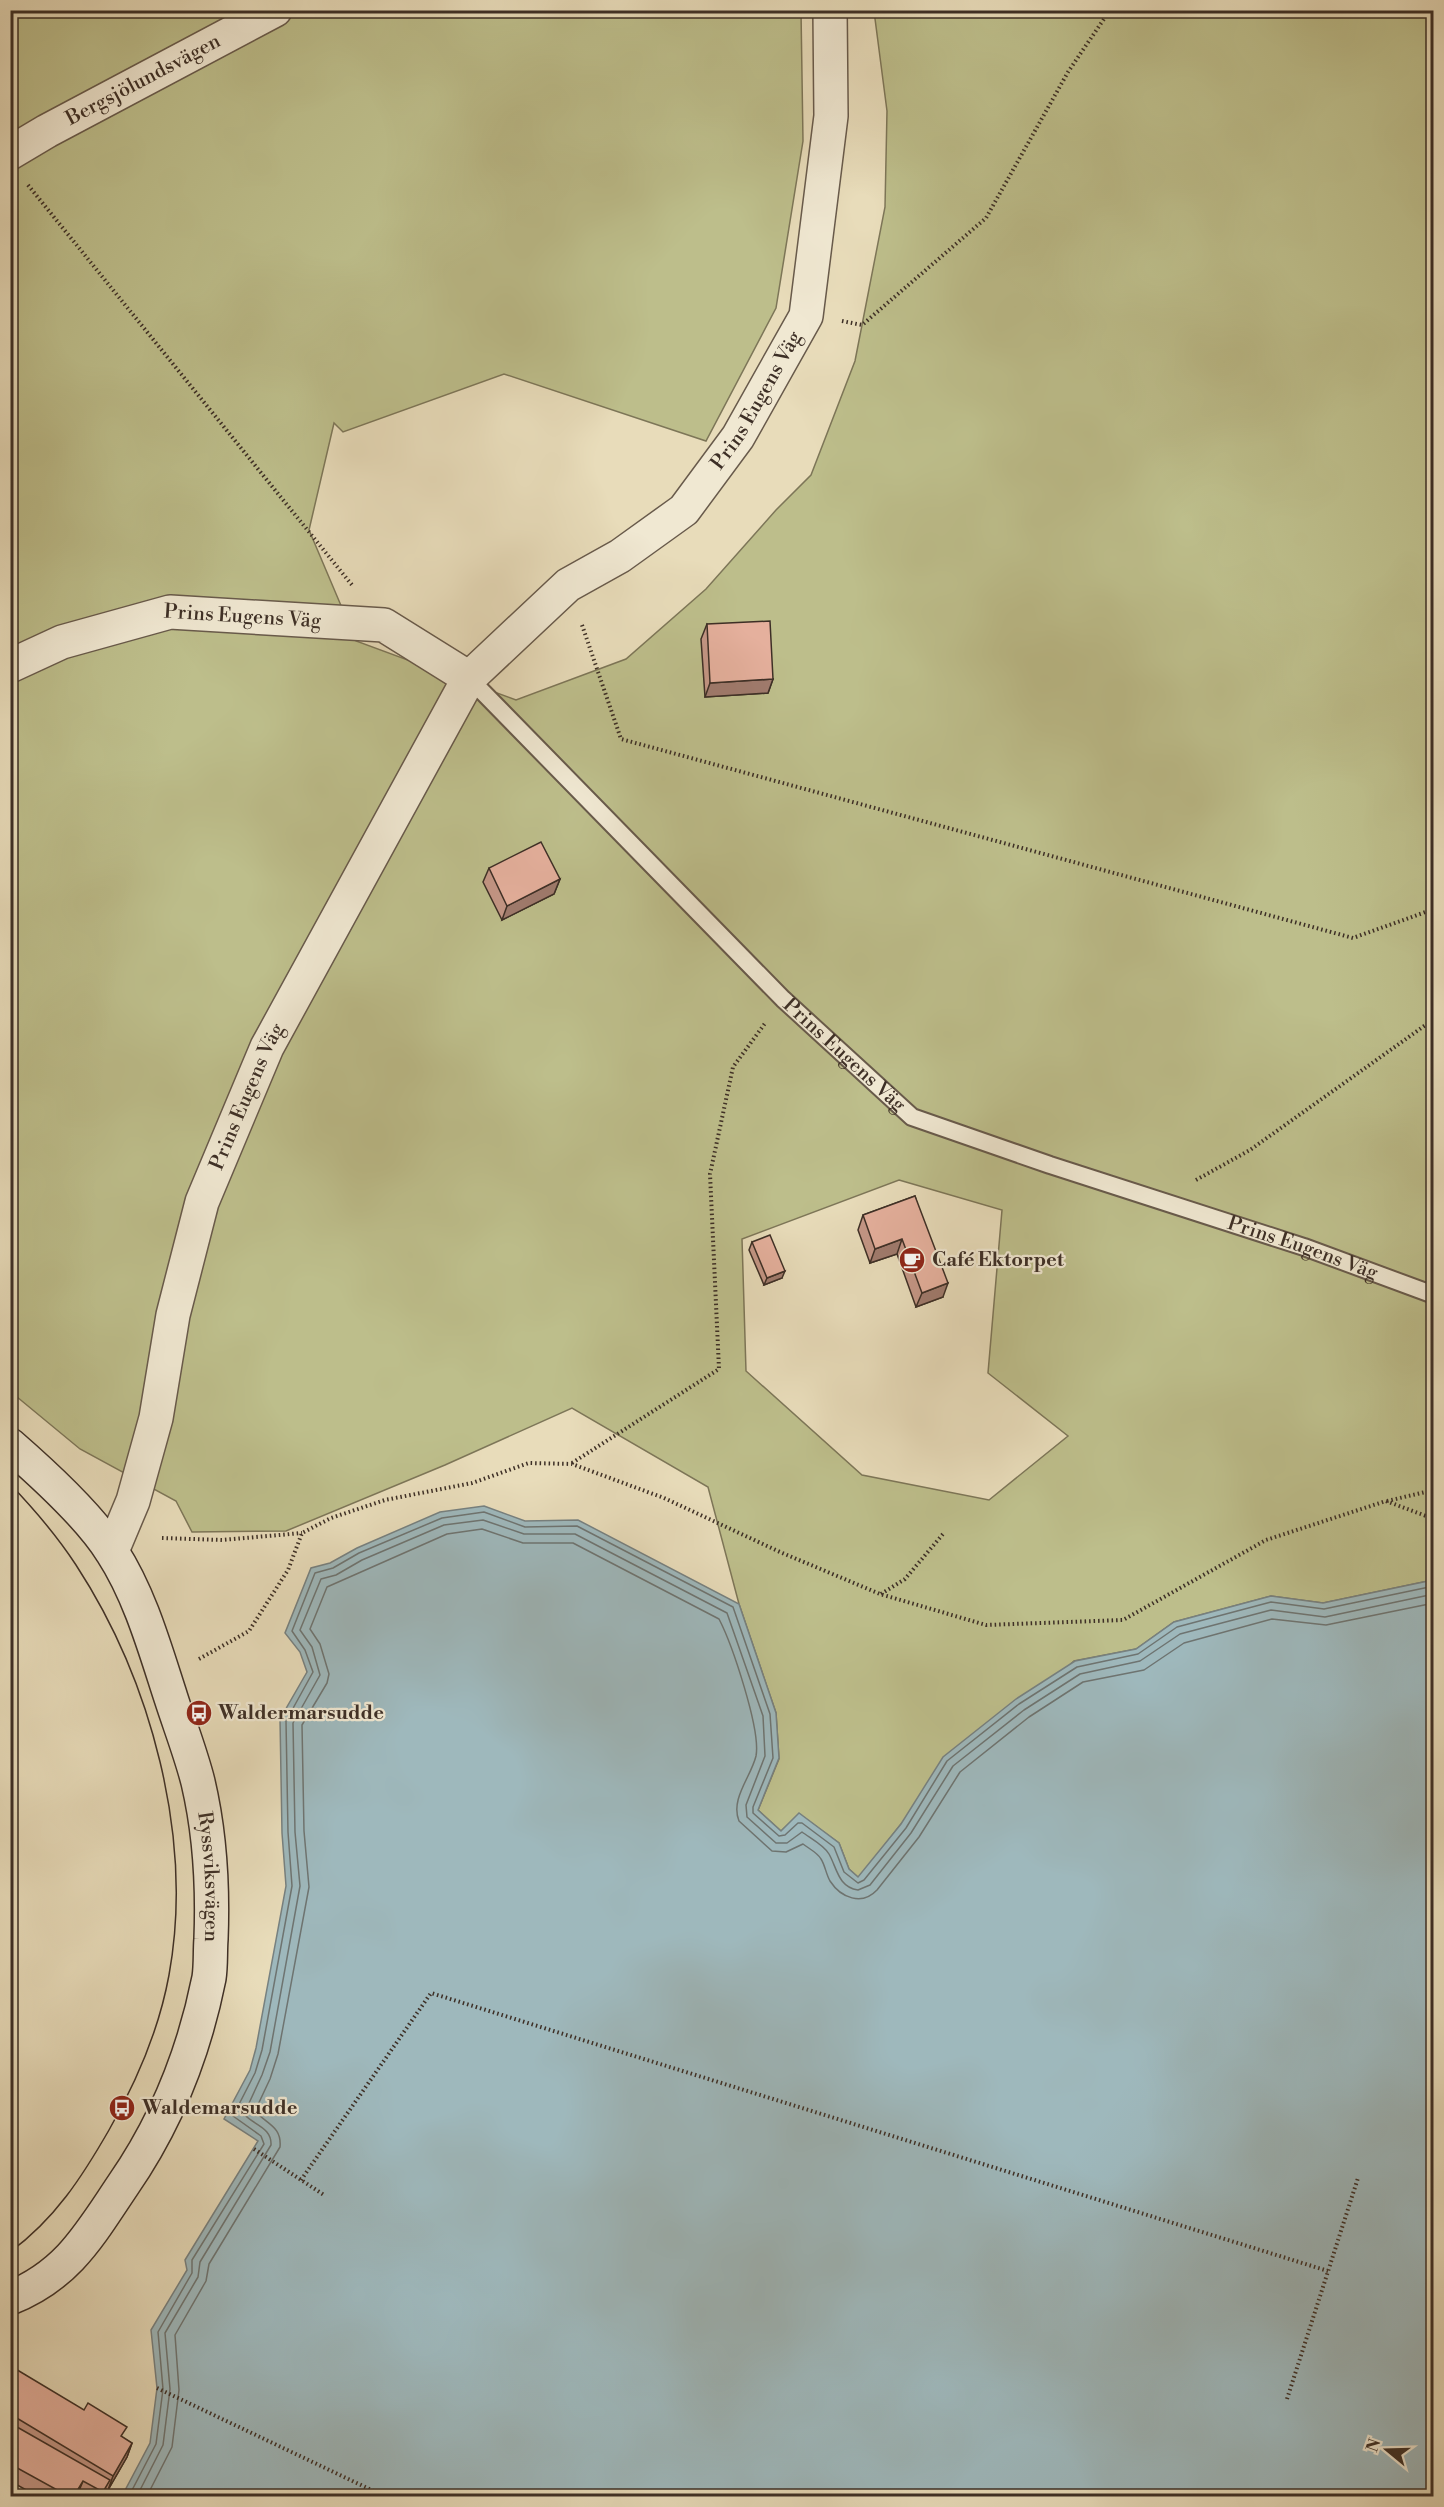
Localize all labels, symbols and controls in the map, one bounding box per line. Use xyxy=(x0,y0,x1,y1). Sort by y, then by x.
street label: Bergsjölundsvägen xyxy=(61,29,225,132)
street label: Prins Eugens Väg xyxy=(705,326,808,475)
street label: Prins Eugens Väg xyxy=(163,599,323,634)
street label: Prins Eugens Väg xyxy=(778,993,911,1118)
street label: Prins Eugens Väg xyxy=(204,1018,290,1174)
street label: Prins Eugens Väg xyxy=(1224,1211,1382,1286)
cafe icon: Café Ektorpet xyxy=(897,1245,927,1275)
place label: Café Ektorpet xyxy=(932,1248,1065,1273)
bus stop icon: Waldermarsudde xyxy=(184,1698,214,1728)
place label: Waldermarsudde xyxy=(217,1701,384,1726)
street label: Ryssviksvägen xyxy=(192,1810,224,1942)
bus stop icon: Waldemarsudde xyxy=(107,2093,137,2123)
place label: Waldemarsudde xyxy=(141,2096,298,2121)
north arrow xyxy=(1357,2420,1417,2480)
text: N xyxy=(1362,2436,1385,2455)

